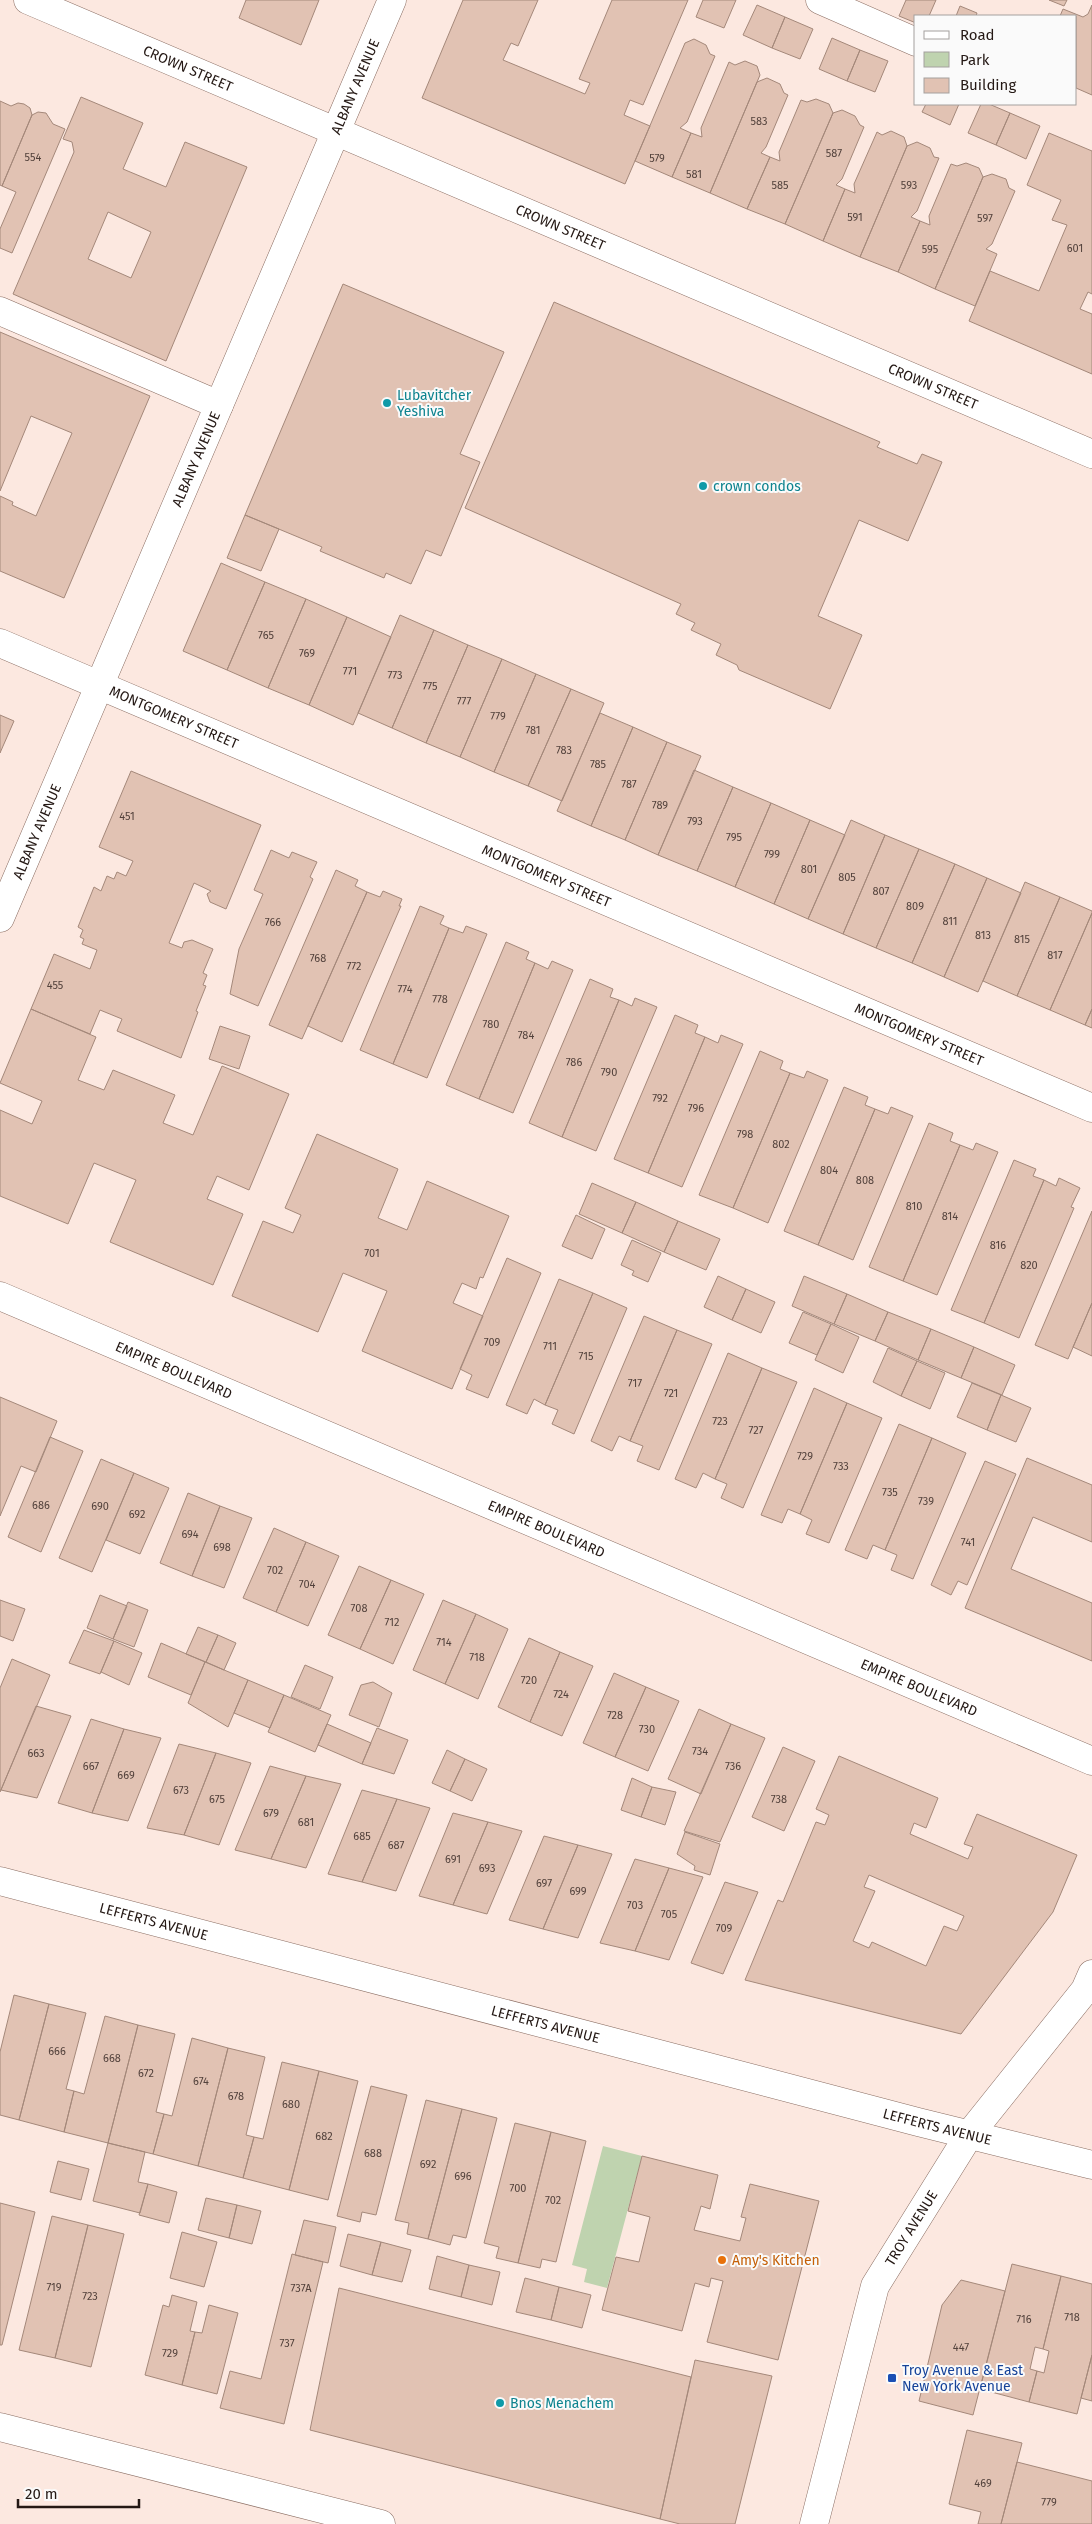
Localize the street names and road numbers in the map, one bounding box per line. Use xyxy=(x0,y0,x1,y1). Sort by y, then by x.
street label: ALBANY AVENUE xyxy=(328,37,383,137)
street label: CROWN STREET xyxy=(140,42,236,96)
street label: CROWN STREET xyxy=(513,201,609,255)
street label: CROWN STREET xyxy=(885,360,981,414)
street label: ALBANY AVENUE xyxy=(169,409,224,510)
street label: MONTGOMERY STREET xyxy=(107,683,241,753)
street label: ALBANY AVENUE xyxy=(10,782,65,882)
street label: MONTGOMERY STREET xyxy=(479,841,614,911)
street label: MONTGOMERY STREET xyxy=(852,1000,987,1070)
street label: EMPIRE BOULEVARD xyxy=(113,1338,235,1403)
street label: EMPIRE BOULEVARD xyxy=(485,1497,607,1562)
street label: EMPIRE BOULEVARD xyxy=(858,1655,980,1720)
street label: LEFFERTS AVENUE xyxy=(97,1899,210,1944)
street label: LEFFERTS AVENUE xyxy=(489,2002,602,2047)
street label: LEFFERTS AVENUE xyxy=(881,2105,993,2149)
street label: TROY AVENUE xyxy=(882,2187,941,2269)

